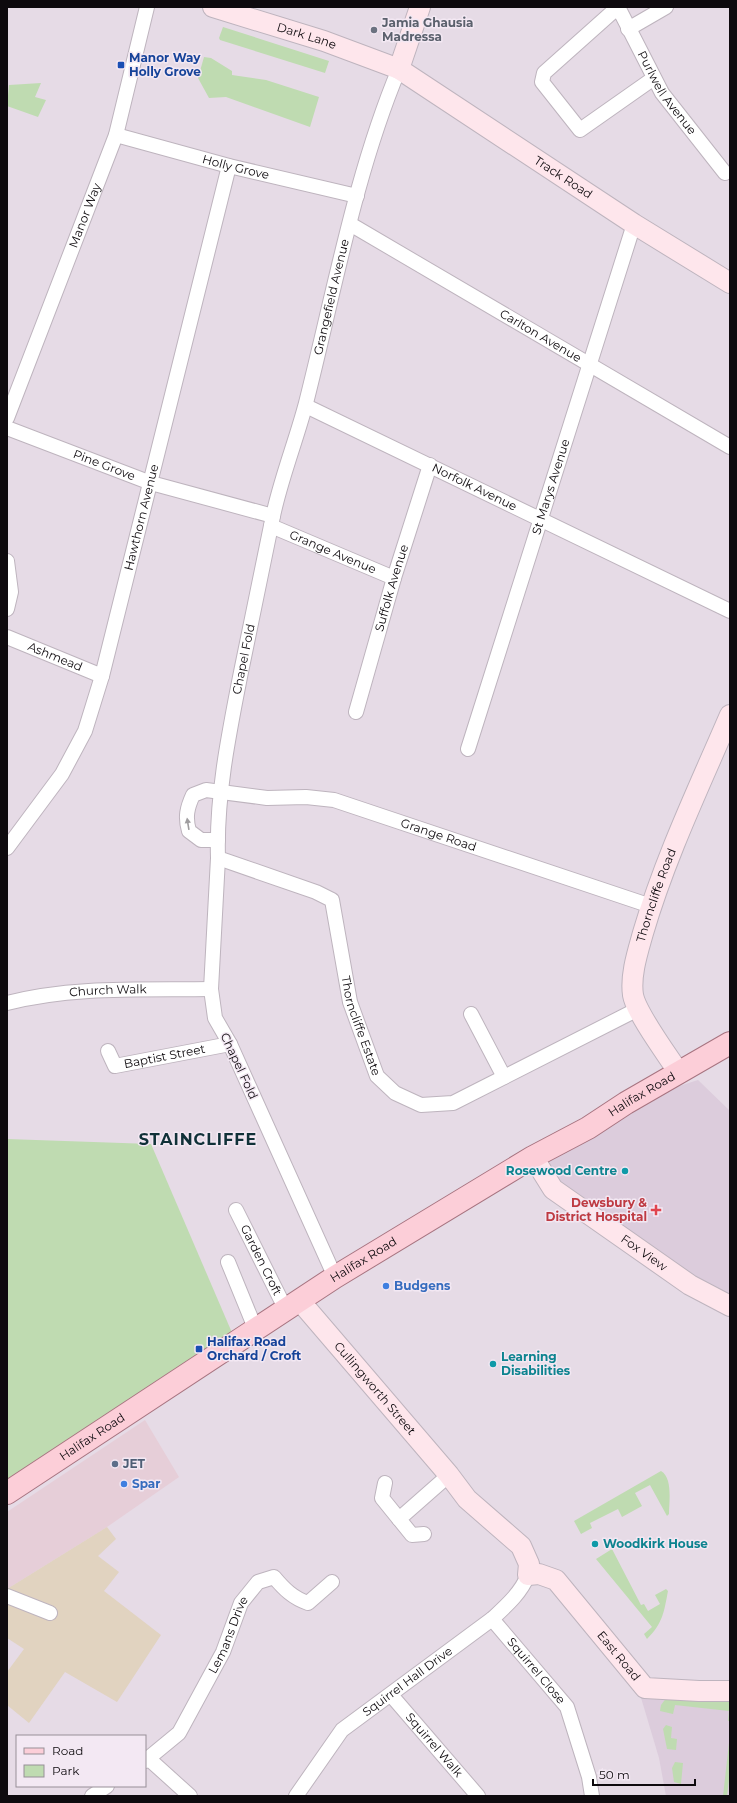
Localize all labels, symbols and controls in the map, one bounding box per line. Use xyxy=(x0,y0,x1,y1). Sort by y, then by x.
place label: Jamia Ghausia Madressa xyxy=(381,15,473,44)
street label: Dark Lane xyxy=(275,19,339,52)
marker: Jamia Ghausia Madressa xyxy=(369,25,379,35)
street label: Purlwell Avenue xyxy=(635,48,700,137)
place label: Manor Way Holly Grove xyxy=(129,50,201,79)
marker: Manor Way Holly Grove xyxy=(116,60,126,70)
street label: Holly Grove xyxy=(201,151,271,182)
street label: Track Road xyxy=(532,152,596,202)
street label: Manor Way xyxy=(65,180,104,250)
street label: Grangefield Avenue xyxy=(310,237,352,356)
street label: Carlton Avenue xyxy=(497,306,584,365)
street label: St Marys Avenue xyxy=(528,437,573,536)
street label: Pine Grove xyxy=(71,446,138,483)
street label: Norfolk Avenue xyxy=(430,460,520,514)
street label: Hawthorn Avenue xyxy=(121,462,161,572)
street label: Grange Avenue xyxy=(287,527,379,577)
street label: Suffolk Avenue xyxy=(371,543,411,633)
street label: Chapel Fold xyxy=(229,622,258,696)
street label: Ashmead xyxy=(26,638,85,674)
street label: Grange Road xyxy=(399,815,478,854)
one-way arrow xyxy=(185,818,191,830)
street label: Thorncliffe Road xyxy=(633,846,679,944)
street label: Thorncliffe Estate xyxy=(339,975,384,1078)
street label: Church Walk xyxy=(69,981,148,999)
street label: Chapel Fold xyxy=(217,1030,261,1101)
street label: Baptist Street xyxy=(122,1041,207,1071)
street label: Halifax Road xyxy=(605,1068,678,1120)
district label: STAINCLIFFE xyxy=(139,1130,257,1149)
place label: Rosewood Centre xyxy=(506,1163,617,1178)
marker: Rosewood Centre xyxy=(620,1166,630,1176)
place label: Dewsbury & District Hospital xyxy=(545,1195,647,1224)
marker: Dewsbury & District Hospital xyxy=(650,1204,662,1216)
street label: Garden Croft xyxy=(237,1222,286,1298)
street label: Fox View xyxy=(618,1231,671,1274)
street label: Halifax Road xyxy=(327,1233,399,1285)
place label: Budgens xyxy=(394,1278,451,1293)
marker: Budgens xyxy=(381,1281,391,1291)
place label: Halifax Road Orchard / Croft xyxy=(207,1334,302,1363)
street label: Cullingworth Street xyxy=(331,1338,419,1438)
marker: Halifax Road Orchard / Croft xyxy=(194,1344,204,1354)
place label: Learning Disabilities xyxy=(501,1349,571,1378)
marker: Learning Disabilities xyxy=(488,1359,498,1369)
street label: Halifax Road xyxy=(56,1409,128,1463)
place label: JET xyxy=(122,1456,146,1471)
marker: JET xyxy=(110,1459,120,1469)
place label: Spar xyxy=(132,1476,160,1491)
marker: Spar xyxy=(119,1479,129,1489)
place label: Woodkirk House xyxy=(603,1536,708,1551)
marker: Woodkirk House xyxy=(590,1539,600,1549)
street label: Lemans Drive xyxy=(205,1593,251,1676)
street label: East Road xyxy=(594,1628,644,1684)
street label: Squirrel Close xyxy=(504,1634,569,1707)
street label: Squirrel Hall Drive xyxy=(359,1643,455,1719)
street label: Squirrel Walk xyxy=(403,1709,467,1781)
legend xyxy=(16,1735,146,1787)
text: Road xyxy=(52,1743,83,1758)
scale bar xyxy=(593,1761,695,1787)
text: Park xyxy=(52,1763,80,1778)
text: 50 m xyxy=(599,1767,630,1782)

